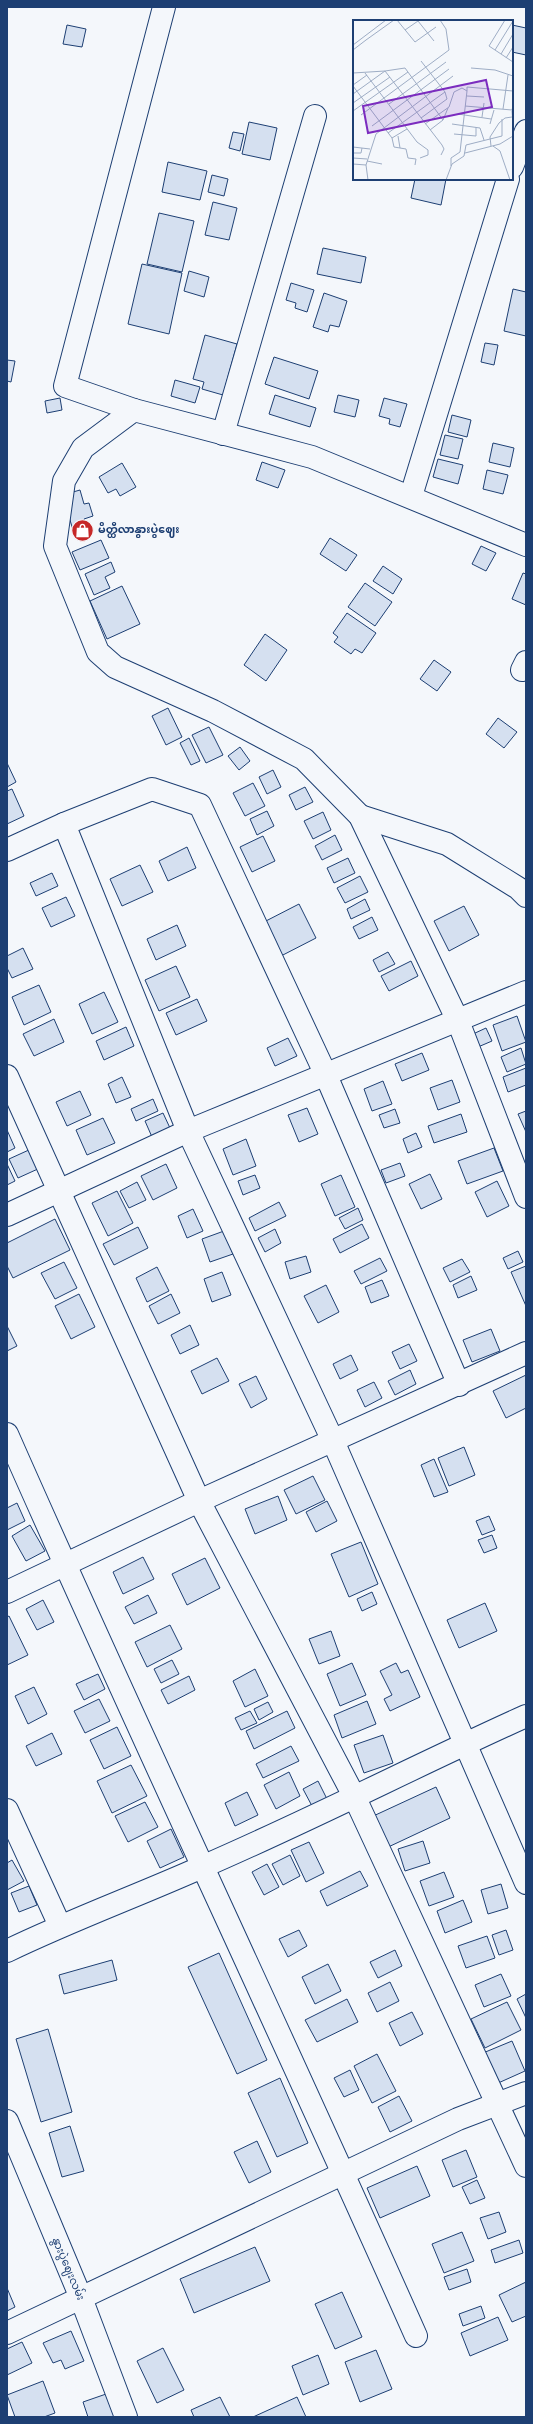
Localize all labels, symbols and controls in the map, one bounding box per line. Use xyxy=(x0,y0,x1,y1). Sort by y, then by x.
inset map xyxy=(353,20,513,180)
shop icon: မိတ္ထီလာနွားပွဲဈေး xyxy=(69,517,95,543)
place label: မိတ္ထီလာနွားပွဲဈေး xyxy=(98,522,179,539)
street label: နွားပွဲဈေးလမ်း xyxy=(48,2235,89,2303)

